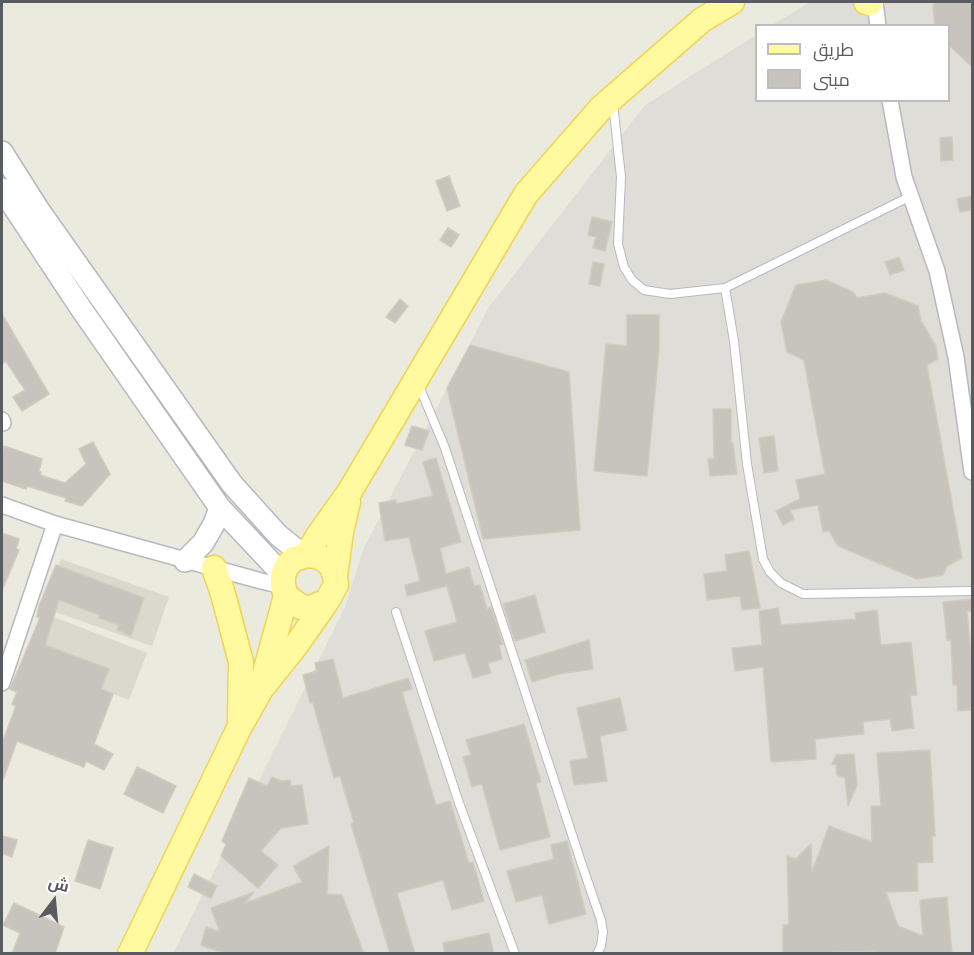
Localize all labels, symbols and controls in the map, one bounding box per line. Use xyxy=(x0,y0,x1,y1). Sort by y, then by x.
legend xyxy=(755,24,950,102)
text: طريق xyxy=(813,37,854,61)
text: مبنى xyxy=(813,67,850,91)
text: ش xyxy=(46,870,72,897)
north arrow xyxy=(24,871,84,931)

